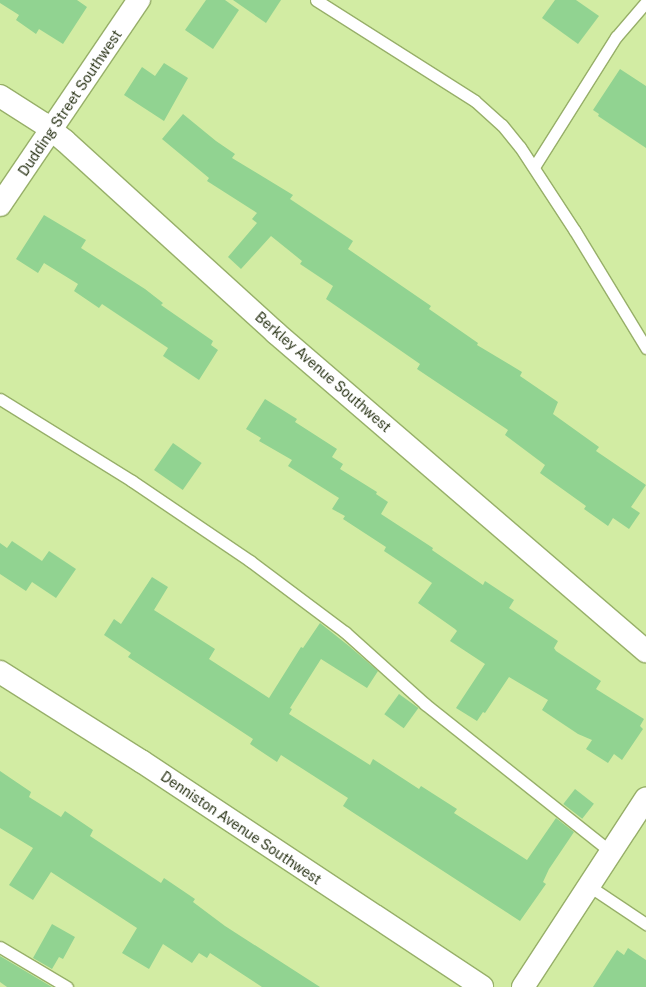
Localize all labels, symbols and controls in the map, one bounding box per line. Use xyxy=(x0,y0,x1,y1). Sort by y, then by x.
street label: Dudding Street Southwest xyxy=(15,27,125,179)
street label: Berkley Avenue Southwest xyxy=(252,308,394,436)
street label: Denniston Avenue Southwest xyxy=(158,768,324,888)

